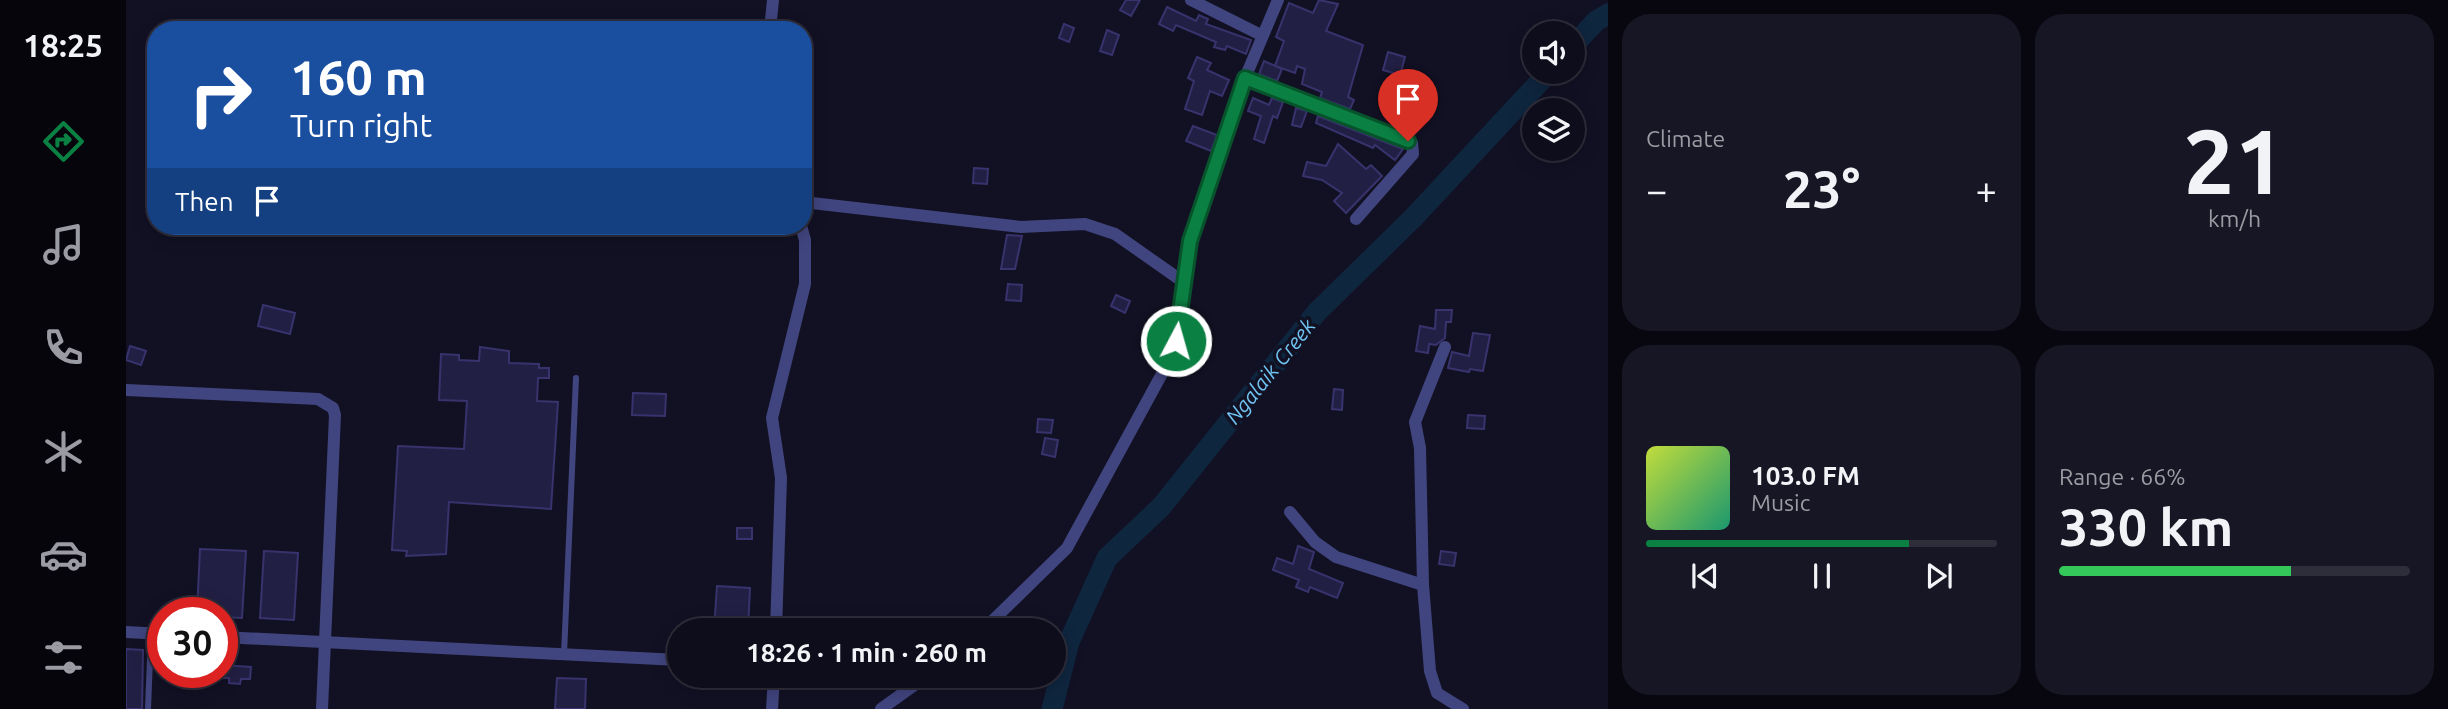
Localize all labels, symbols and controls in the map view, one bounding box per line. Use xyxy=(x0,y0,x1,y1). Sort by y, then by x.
map controls xyxy=(1522,21,1585,161)
button: sound xyxy=(1522,21,1585,84)
text: 18:25 xyxy=(23,27,103,63)
icon: right xyxy=(175,49,266,140)
text: 160 m xyxy=(290,49,427,104)
pin xyxy=(1378,69,1438,141)
icon: arrive xyxy=(1389,80,1427,118)
button: layers xyxy=(1522,98,1585,161)
text: Turn right xyxy=(290,107,432,143)
text: 21 xyxy=(2183,109,2286,211)
icon: directions xyxy=(39,117,88,166)
text: Climate xyxy=(1646,126,1725,151)
text: 23° xyxy=(1783,160,1860,218)
text: − xyxy=(1646,169,1667,211)
text: + xyxy=(1976,169,1997,211)
icon: arrive xyxy=(248,182,286,220)
text: Then xyxy=(175,187,234,216)
text: km/h xyxy=(2208,206,2261,231)
icon: music xyxy=(39,220,88,269)
position arrow xyxy=(1139,304,1213,378)
water label: Ngalaik Creek xyxy=(1220,313,1320,428)
icon: phone xyxy=(39,323,88,372)
icon: climate xyxy=(39,427,88,476)
text: 103.0 FM xyxy=(1751,461,1860,490)
text: Range · 66% xyxy=(2059,464,2186,489)
text: Music xyxy=(1751,490,1810,515)
text: 330 km xyxy=(2059,498,2233,556)
icon: car xyxy=(39,530,88,579)
icon: previous xyxy=(1686,557,1724,595)
icon: pause xyxy=(1803,557,1841,595)
icon: next xyxy=(1920,557,1958,595)
speed limit sign: 30 xyxy=(147,597,238,688)
icon: filters xyxy=(39,633,88,682)
text: 18:26 · 1 min · 260 m xyxy=(746,638,987,667)

